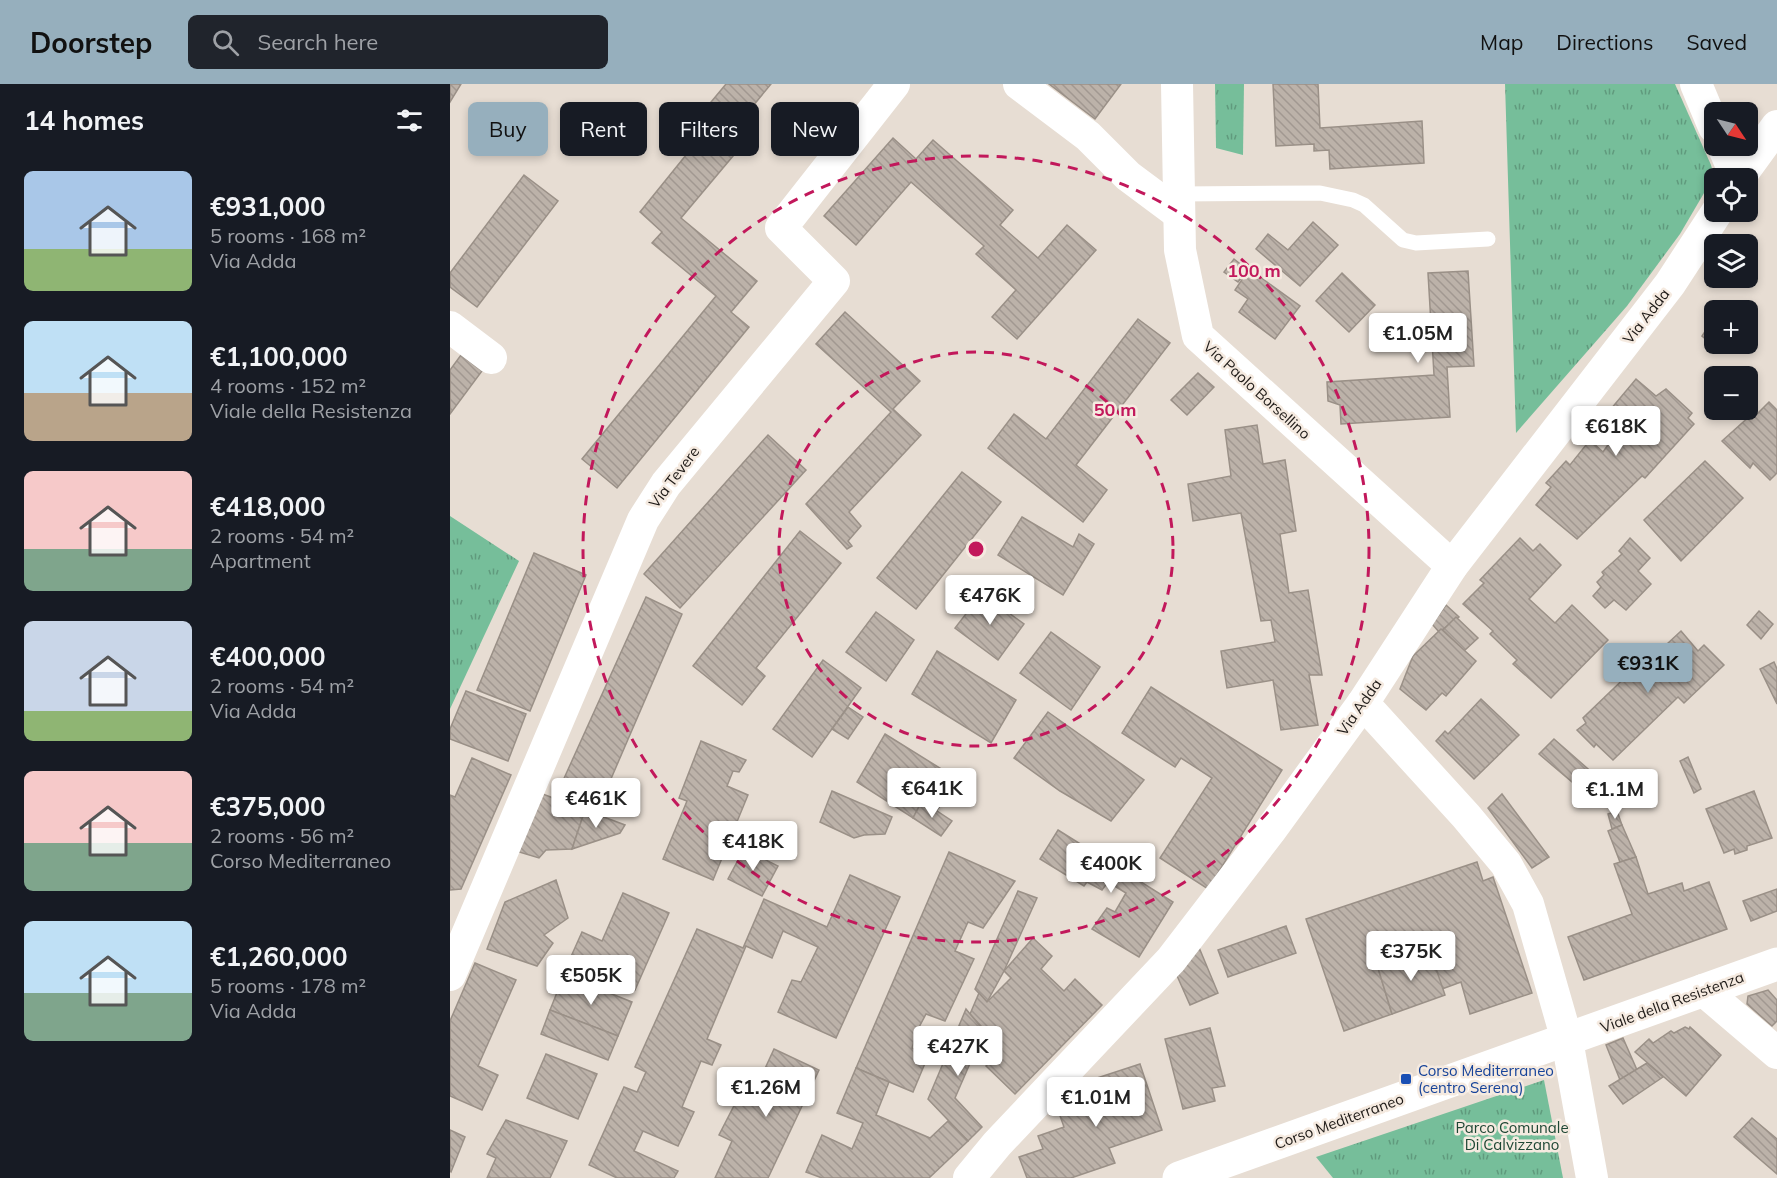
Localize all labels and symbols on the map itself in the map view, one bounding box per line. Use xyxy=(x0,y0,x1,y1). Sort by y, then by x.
north arrow xyxy=(1704,102,1758,156)
text: 100 m xyxy=(1227,259,1281,282)
street label: Via Adda xyxy=(1619,285,1673,347)
pin: €1.05M xyxy=(1369,313,1467,364)
street label: Via Paolo Borsellino xyxy=(1199,337,1315,443)
text: 50 m xyxy=(1094,398,1136,421)
pin: €618K xyxy=(1574,406,1658,457)
street label: Via Tevere xyxy=(645,442,703,512)
centre of rings xyxy=(966,539,986,559)
pin: €476K xyxy=(948,575,1032,626)
pin: €931K xyxy=(1606,643,1690,694)
street label: Via Adda xyxy=(1333,675,1385,739)
pin: €641K xyxy=(890,768,974,819)
pin: €1.1M xyxy=(1573,769,1657,820)
pin: €461K xyxy=(554,778,638,829)
pin: €418K xyxy=(711,821,795,872)
pin: €400K xyxy=(1069,843,1153,894)
pin: €375K xyxy=(1369,931,1453,982)
pin: €505K xyxy=(549,955,633,1006)
street label: Viale della Resistenza xyxy=(1598,967,1746,1037)
pin: €427K xyxy=(916,1026,1000,1077)
place label: Corso Mediterraneo (centro Serena) xyxy=(1418,1061,1554,1097)
pin: €1.26M xyxy=(717,1067,815,1118)
marker: Corso Mediterraneo (centro Serena) xyxy=(1399,1072,1413,1086)
pin: €1.01M xyxy=(1047,1077,1145,1128)
street label: Corso Mediterraneo xyxy=(1272,1089,1406,1153)
park label: Parco Comunale Di Calvizzano xyxy=(1455,1118,1569,1154)

